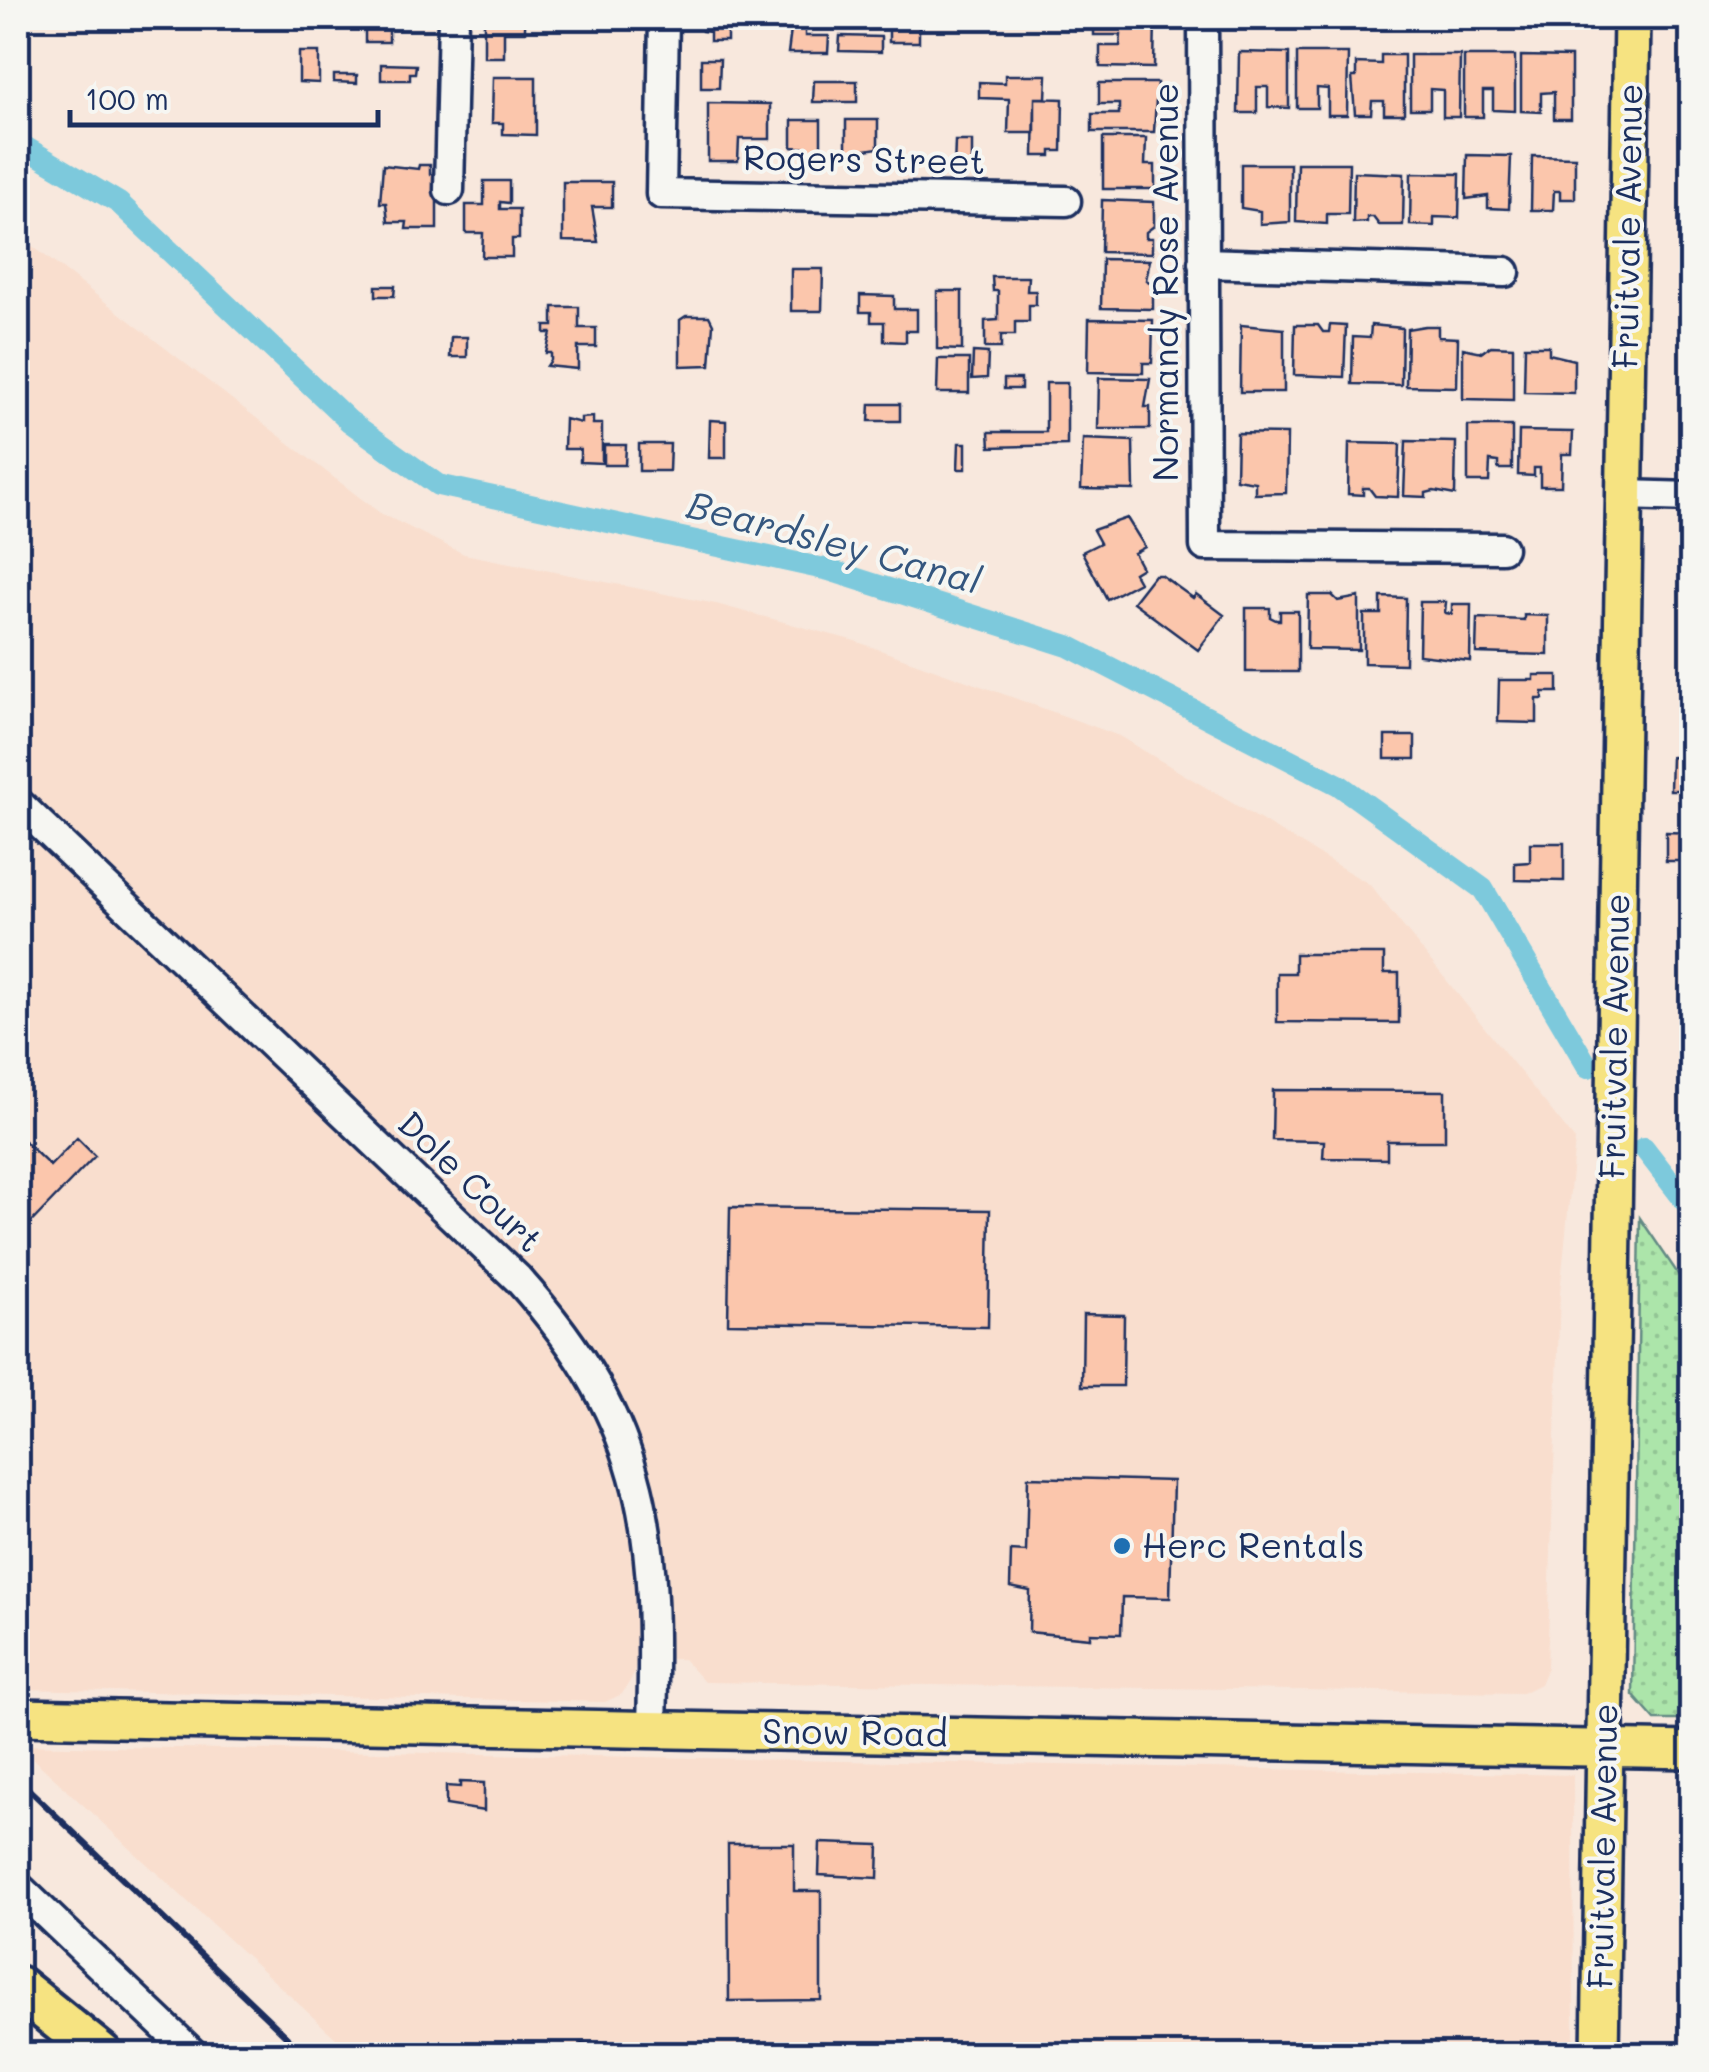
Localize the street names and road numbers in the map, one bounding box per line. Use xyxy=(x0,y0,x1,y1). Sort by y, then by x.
street label: Normandy Rose Avenue xyxy=(1141,82,1187,482)
street label: Fruitvale Avenue xyxy=(1601,83,1651,369)
street label: Rogers Street xyxy=(742,133,986,183)
street label: Fruitvale Avenue xyxy=(1588,893,1638,1179)
street label: Dole Court xyxy=(389,1100,554,1261)
street label: Fruitvale Avenue xyxy=(1576,1703,1626,1989)
street label: Snow Road xyxy=(762,1706,948,1756)

